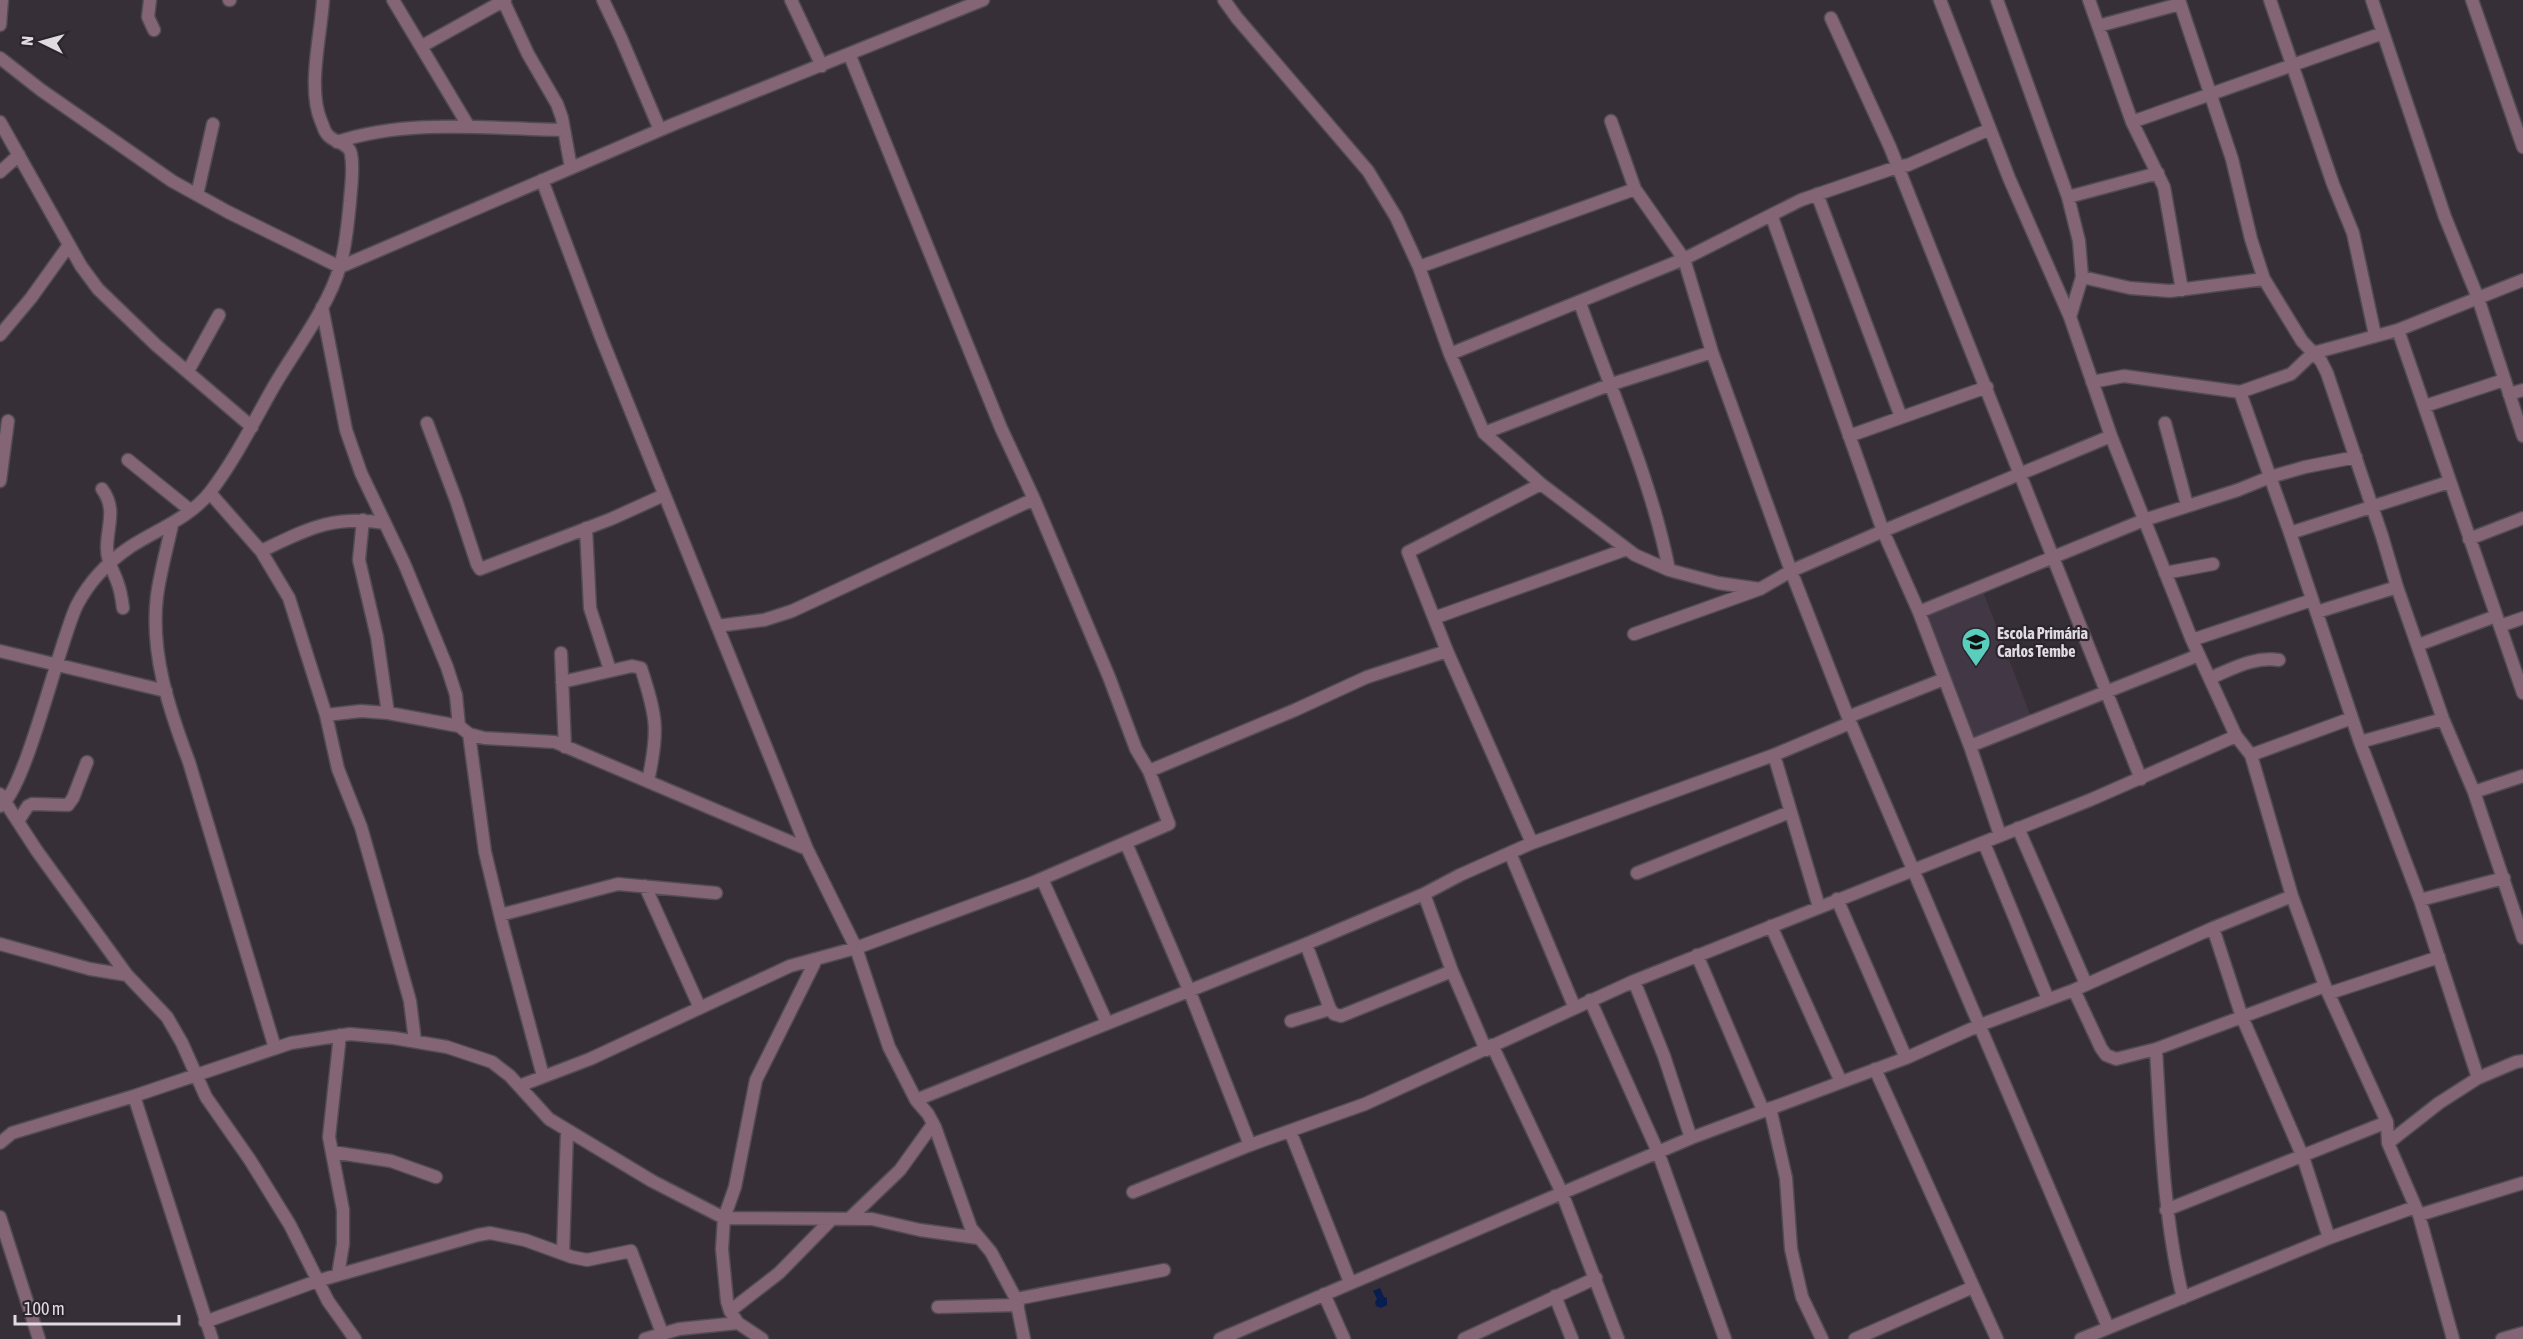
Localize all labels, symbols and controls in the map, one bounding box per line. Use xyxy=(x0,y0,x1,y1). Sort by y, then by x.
north arrow xyxy=(12,12,72,72)
text: N xyxy=(18,35,36,46)
place label: Escola Primária Carlos Tembe xyxy=(1997,624,2088,660)
school or university icon: Escola Primária Carlos Tembe xyxy=(1960,626,1992,668)
scale bar xyxy=(15,1288,178,1326)
text: 100 m xyxy=(24,1298,65,1319)

